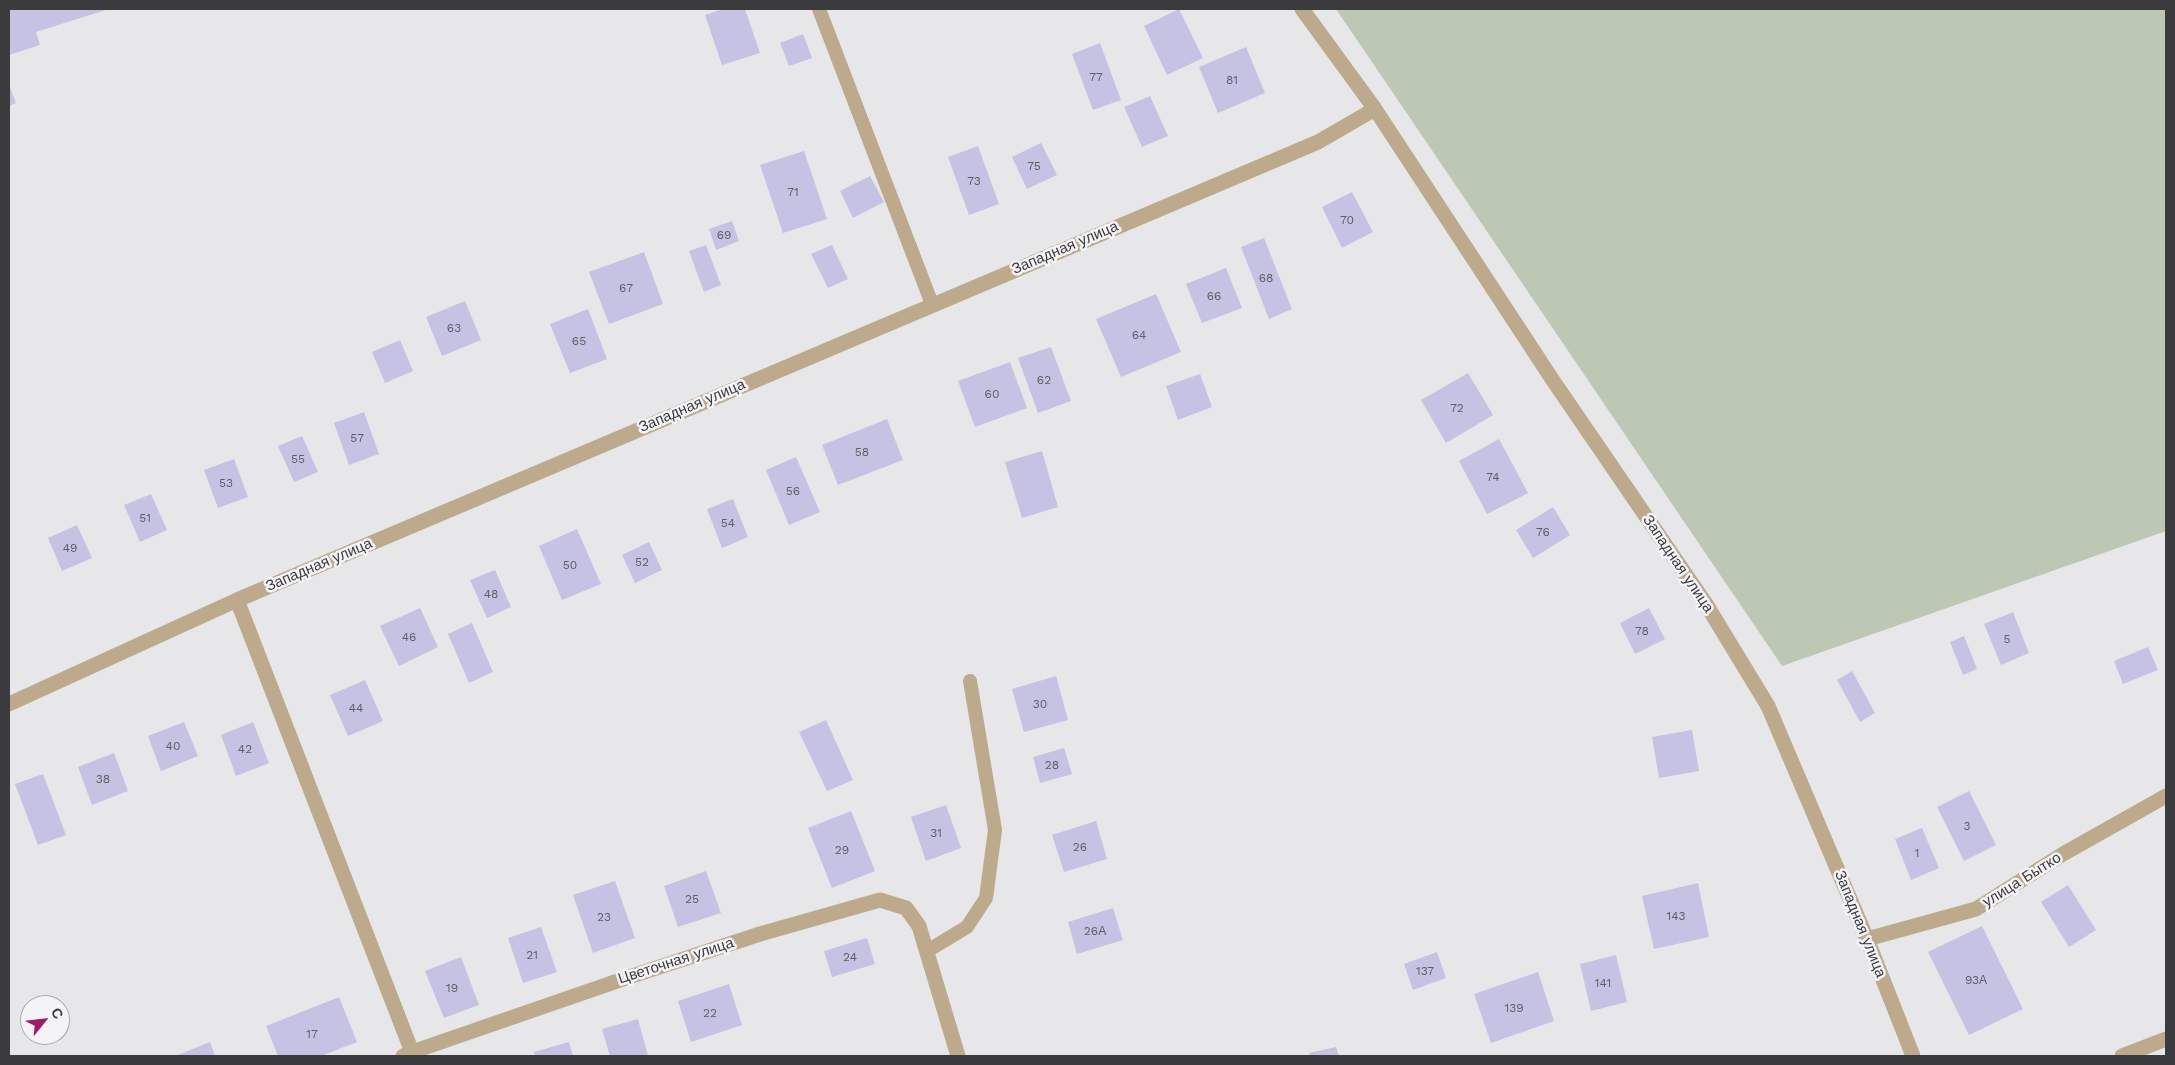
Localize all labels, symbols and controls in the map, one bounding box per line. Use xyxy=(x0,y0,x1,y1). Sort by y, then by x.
house number: 77 xyxy=(1089,70,1103,84)
house number: 81 xyxy=(1226,73,1238,87)
house number: 75 xyxy=(1027,159,1041,173)
house number: 73 xyxy=(967,174,981,188)
house number: 71 xyxy=(787,185,799,199)
house number: 70 xyxy=(1340,213,1354,227)
street label: Западная улица xyxy=(1009,217,1121,279)
house number: 69 xyxy=(717,228,731,242)
house number: 68 xyxy=(1259,271,1273,285)
house number: 67 xyxy=(619,281,633,295)
house number: 66 xyxy=(1207,289,1221,303)
house number: 63 xyxy=(447,321,461,335)
house number: 64 xyxy=(1132,328,1146,342)
house number: 65 xyxy=(572,334,586,348)
house number: 62 xyxy=(1037,373,1051,387)
street label: Западная улица xyxy=(636,375,748,437)
house number: 60 xyxy=(985,387,999,401)
house number: 72 xyxy=(1450,401,1464,415)
house number: 57 xyxy=(350,431,364,445)
house number: 58 xyxy=(855,445,869,459)
house number: 55 xyxy=(291,452,305,466)
house number: 74 xyxy=(1486,470,1500,484)
house number: 53 xyxy=(219,476,233,490)
house number: 56 xyxy=(786,484,800,498)
house number: 51 xyxy=(139,511,151,525)
street label: Западная улица xyxy=(1639,512,1717,616)
house number: 54 xyxy=(721,516,735,530)
house number: 76 xyxy=(1536,525,1550,539)
street label: Западная улица xyxy=(263,534,375,596)
house number: 49 xyxy=(63,541,77,555)
house number: 52 xyxy=(635,555,649,569)
house number: 50 xyxy=(563,558,577,572)
house number: 48 xyxy=(484,587,498,601)
house number: 78 xyxy=(1635,624,1649,638)
house number: 46 xyxy=(402,630,416,644)
house number: 5 xyxy=(2004,632,2010,646)
house number: 30 xyxy=(1033,697,1047,711)
house number: 44 xyxy=(349,701,363,715)
house number: 40 xyxy=(166,739,180,753)
house number: 42 xyxy=(238,742,252,756)
house number: 28 xyxy=(1045,758,1059,772)
house number: 38 xyxy=(96,772,110,786)
house number: 3 xyxy=(1964,819,1970,833)
house number: 31 xyxy=(930,826,942,840)
house number: 26 xyxy=(1073,840,1087,854)
house number: 29 xyxy=(835,843,849,857)
house number: 1 xyxy=(1915,846,1919,860)
street label: улица Бытко xyxy=(1980,849,2064,911)
street label: Западная улица xyxy=(1830,868,1890,980)
house number: 25 xyxy=(685,892,699,906)
house number: 143 xyxy=(1666,909,1686,923)
house number: 23 xyxy=(597,910,611,924)
house number: 26А xyxy=(1084,924,1106,938)
street label: Цветочная улица xyxy=(616,934,736,988)
house number: 21 xyxy=(526,948,538,962)
house number: 24 xyxy=(843,950,857,964)
house number: 137 xyxy=(1416,964,1434,978)
house number: 93А xyxy=(1965,973,1987,987)
house number: 141 xyxy=(1595,976,1611,990)
house number: 19 xyxy=(446,981,458,995)
north arrow xyxy=(20,995,70,1045)
house number: 139 xyxy=(1504,1001,1524,1015)
text: С xyxy=(48,1005,67,1022)
house number: 22 xyxy=(703,1006,717,1020)
house number: 17 xyxy=(306,1027,318,1041)

